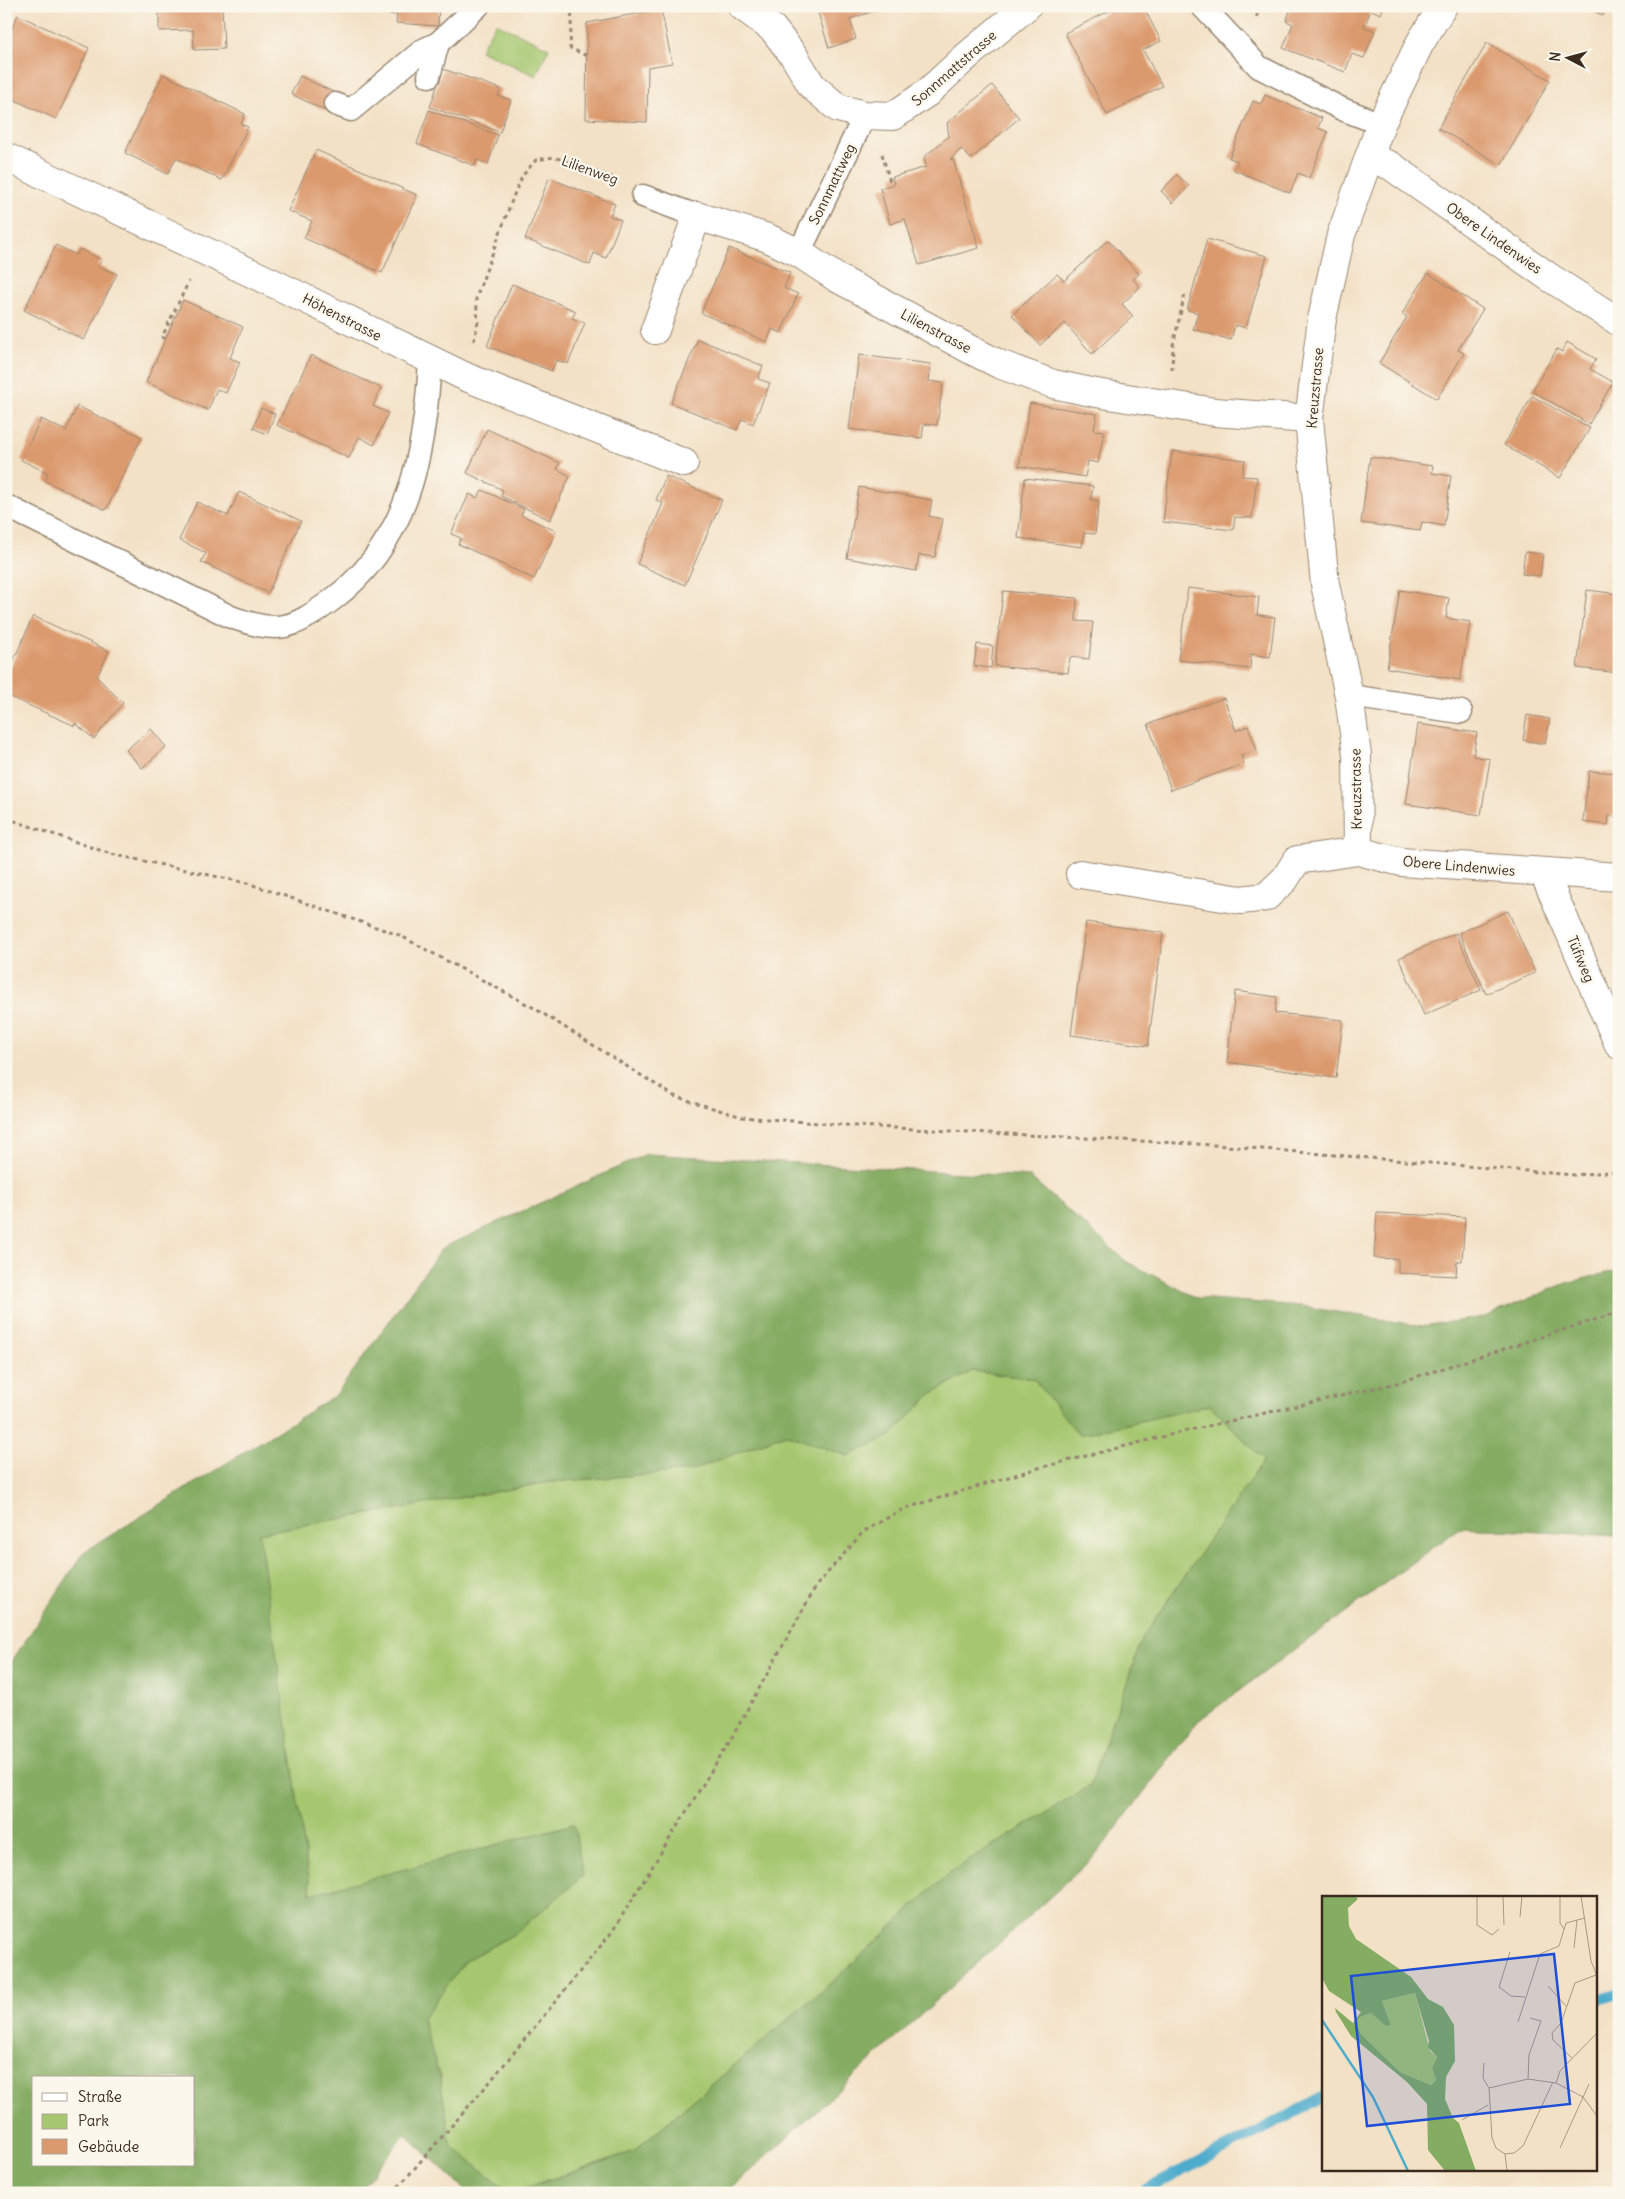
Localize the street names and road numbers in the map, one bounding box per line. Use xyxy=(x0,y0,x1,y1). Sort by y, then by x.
street label: Sonnmattstrasse xyxy=(908,26,1000,110)
street label: Sonnmattweg xyxy=(805,141,859,227)
street label: Lilienweg xyxy=(559,151,621,189)
street label: Obere Lindenwies xyxy=(1443,198,1545,278)
street label: Höhenstrasse xyxy=(299,289,385,345)
street label: Lilienstrasse xyxy=(898,305,974,357)
street label: Kreuzstrasse xyxy=(1302,347,1328,429)
street label: Kreuzstrasse xyxy=(1346,748,1366,830)
street label: Obere Lindenwies xyxy=(1402,852,1516,880)
street label: Tüfiweg xyxy=(1563,933,1599,985)

